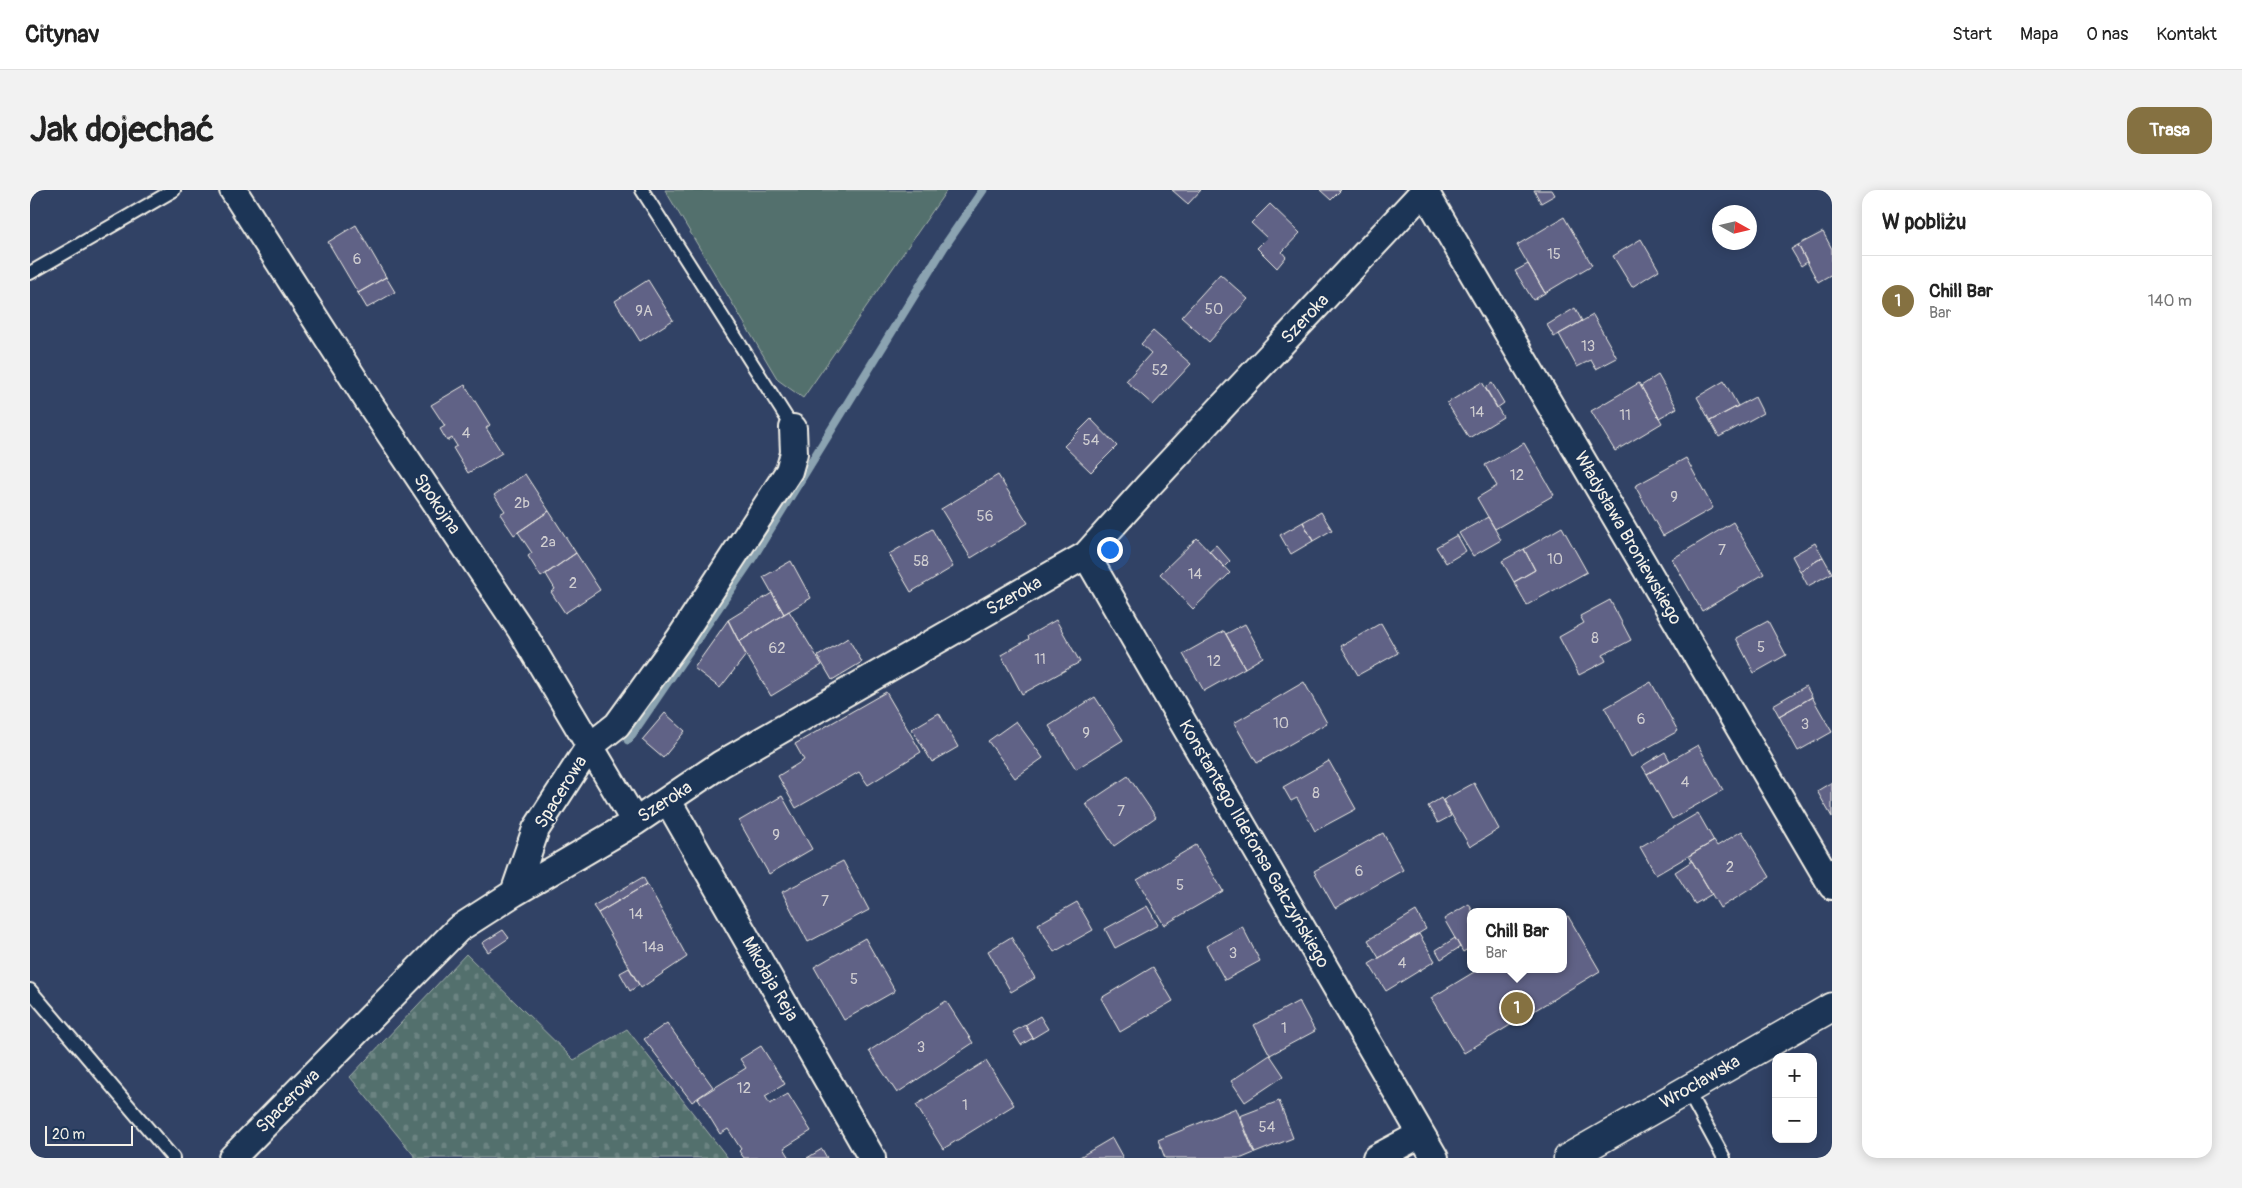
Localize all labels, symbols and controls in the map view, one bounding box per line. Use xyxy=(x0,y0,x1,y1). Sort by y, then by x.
text: Citynav xyxy=(25,20,100,49)
text: Start xyxy=(1952,23,1992,46)
text: Mapa xyxy=(2020,23,2058,46)
text: O nas xyxy=(2086,23,2128,46)
text: Kontakt xyxy=(2156,23,2217,46)
button: Trasa xyxy=(2127,107,2212,154)
text: Jak dojechać xyxy=(30,108,214,152)
north arrow xyxy=(1712,205,1757,250)
text: W pobliżu xyxy=(1882,209,1966,236)
house number: 15 xyxy=(1547,245,1561,264)
house number: 6 xyxy=(353,250,361,269)
text: Chill Bar xyxy=(1929,279,1993,303)
street label: Szeroka xyxy=(1276,289,1334,349)
text: 1 xyxy=(1895,291,1901,311)
text: 140 m xyxy=(2148,291,2192,311)
house number: 50 xyxy=(1205,300,1223,319)
house number: 9A xyxy=(635,302,653,321)
text: Bar xyxy=(1929,303,1951,323)
house number: 13 xyxy=(1581,337,1595,356)
house number: 52 xyxy=(1152,361,1168,380)
house number: 14 xyxy=(1470,403,1485,422)
house number: 11 xyxy=(1619,406,1631,425)
house number: 4 xyxy=(462,424,471,443)
house number: 54 xyxy=(1083,431,1100,450)
street label: Władysława Broniewskiego xyxy=(1569,447,1687,629)
house number: 12 xyxy=(1510,466,1524,485)
street label: Spokojna xyxy=(408,469,466,539)
house number: 9 xyxy=(1670,488,1678,507)
house number: 2b xyxy=(514,494,530,513)
house number: 56 xyxy=(977,507,993,526)
house number: 2a xyxy=(540,533,556,552)
your location xyxy=(1097,537,1123,563)
house number: 7 xyxy=(1718,541,1726,560)
house number: 10 xyxy=(1547,550,1563,569)
house number: 58 xyxy=(913,552,929,571)
house number: 14 xyxy=(1188,565,1203,584)
street label: Szeroka xyxy=(982,571,1046,621)
house number: 2 xyxy=(569,574,577,593)
house number: 8 xyxy=(1591,629,1599,648)
house number: 5 xyxy=(1757,638,1765,657)
house number: 62 xyxy=(768,639,786,658)
house number: 11 xyxy=(1034,650,1046,669)
house number: 12 xyxy=(1207,652,1221,671)
house number: 6 xyxy=(1637,710,1645,729)
house number: 10 xyxy=(1273,714,1289,733)
house number: 3 xyxy=(1801,715,1809,734)
street label: Konstantego Ildefonsa Gałczyńskiego xyxy=(1173,716,1335,973)
house number: 9 xyxy=(1082,724,1090,743)
street label: Spacerowa xyxy=(530,751,592,833)
house number: 4 xyxy=(1681,773,1690,792)
street label: Szeroka xyxy=(633,776,697,828)
house number: 8 xyxy=(1312,784,1320,803)
house number: 7 xyxy=(1117,802,1125,821)
house number: 9 xyxy=(772,826,780,845)
house number: 2 xyxy=(1726,858,1734,877)
house number: 6 xyxy=(1355,862,1363,881)
house number: 5 xyxy=(1176,876,1184,895)
house number: 7 xyxy=(821,892,829,911)
house number: 14 xyxy=(629,905,644,924)
popup xyxy=(1467,908,1567,973)
text: Chill Bar xyxy=(1485,919,1549,943)
street label: Mikołaja Reja xyxy=(736,932,804,1026)
house number: 14a xyxy=(642,938,664,957)
text: Bar xyxy=(1485,943,1507,963)
house number: 3 xyxy=(1229,944,1237,963)
house number: 4 xyxy=(1398,954,1407,973)
house number: 5 xyxy=(850,970,858,989)
pin: 1 xyxy=(1501,989,1533,1027)
house number: 1 xyxy=(1281,1019,1287,1038)
house number: 3 xyxy=(917,1038,925,1057)
street label: Wrocławska xyxy=(1656,1050,1744,1114)
map controls xyxy=(1772,1053,1817,1143)
button: + xyxy=(1772,1053,1817,1098)
street label: Spacerowa xyxy=(251,1064,325,1138)
house number: 12 xyxy=(737,1079,751,1098)
house number: 1 xyxy=(962,1096,968,1115)
button: − xyxy=(1772,1098,1817,1143)
house number: 54 xyxy=(1259,1118,1276,1137)
scale bar xyxy=(45,1123,132,1146)
text: 20 m xyxy=(52,1126,85,1143)

